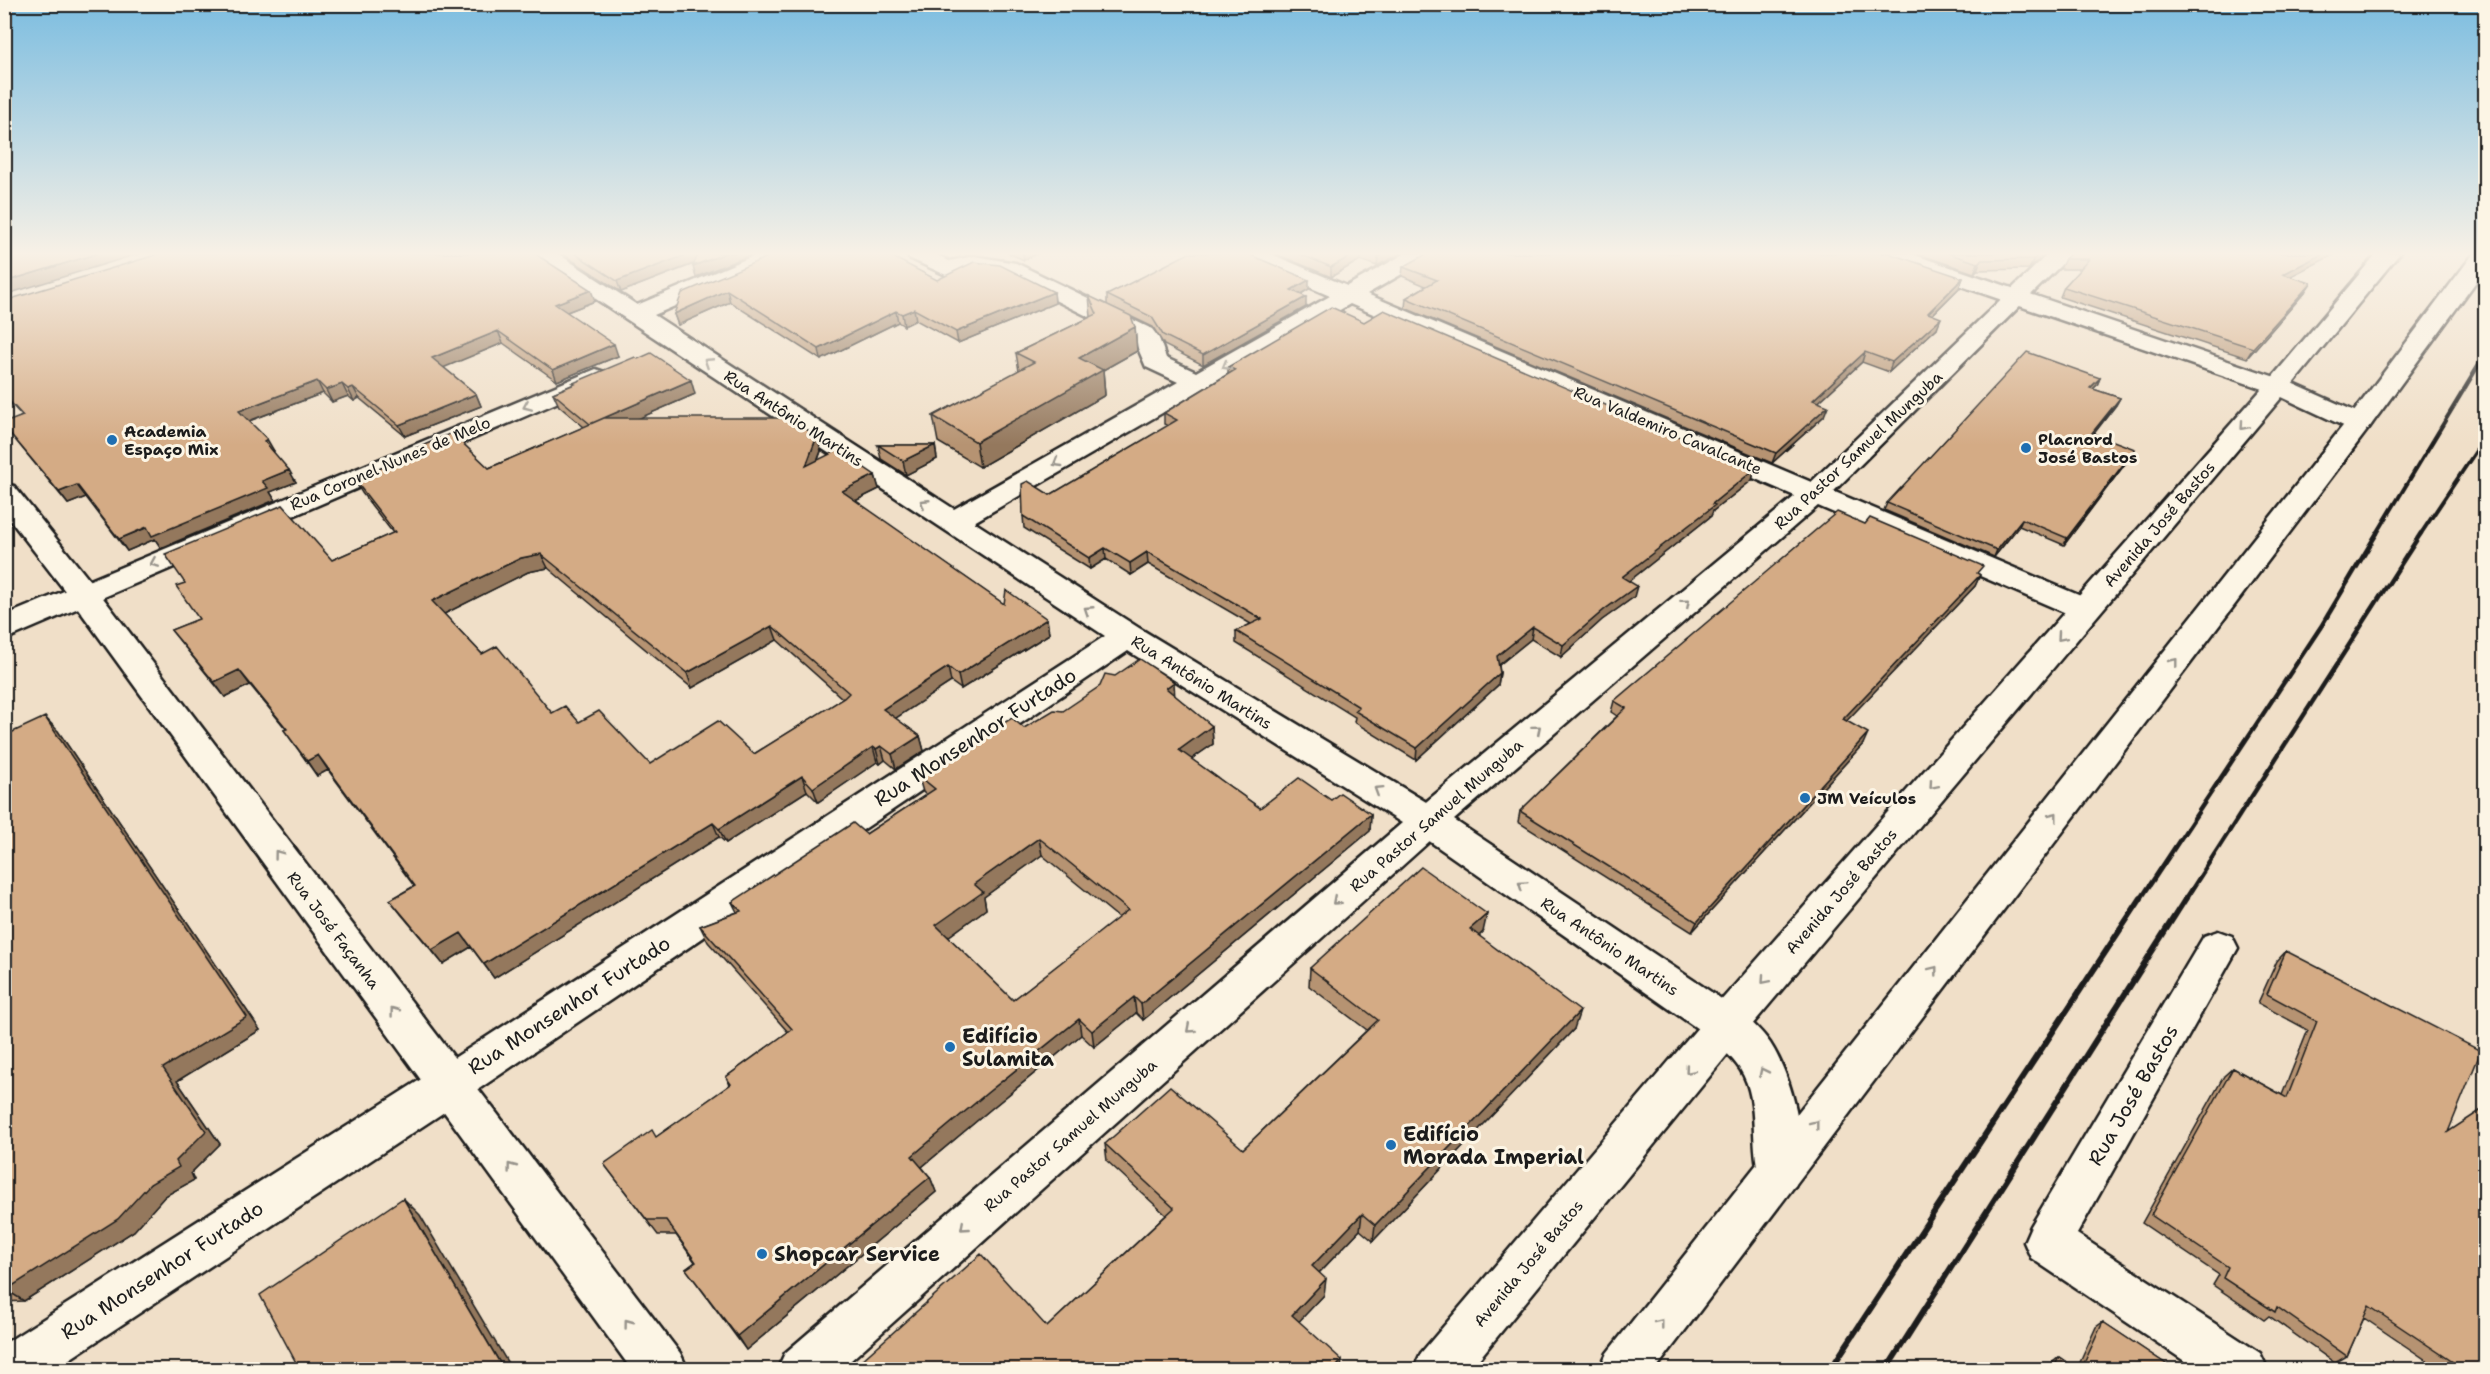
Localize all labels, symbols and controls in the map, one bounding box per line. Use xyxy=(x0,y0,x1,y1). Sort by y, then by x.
one-way arrow xyxy=(704,358,715,369)
one-way arrow xyxy=(1222,358,1232,370)
street label: Rua Antônio Martins xyxy=(720,365,868,471)
street label: Rua Pastor Samuel Munguba xyxy=(1770,367,1947,534)
street label: Rua Valdemiro Cavalcante xyxy=(1571,381,1765,480)
one-way arrow xyxy=(523,399,534,411)
street label: Rua Coronel Nunes de Melo xyxy=(287,412,494,515)
one-way arrow xyxy=(2240,419,2251,430)
place label: Academia Espaço Mix xyxy=(124,421,218,460)
place label: Placnord José Bastos xyxy=(2038,429,2137,468)
marker: Academia Espaço Mix xyxy=(105,433,119,447)
marker: Placnord José Bastos xyxy=(2019,441,2033,455)
one-way arrow xyxy=(1052,455,1063,467)
street label: Avenida José Bastos xyxy=(2099,457,2220,592)
one-way arrow xyxy=(920,499,931,510)
one-way arrow xyxy=(149,556,160,568)
one-way arrow xyxy=(1679,600,1690,611)
one-way arrow xyxy=(1083,606,1094,617)
one-way arrow xyxy=(2057,630,2068,641)
street label: Rua Antônio Martins xyxy=(1127,631,1276,734)
one-way arrow xyxy=(2166,658,2177,669)
street label: Rua Monsenhor Furtado xyxy=(869,662,1081,812)
one-way arrow xyxy=(1530,725,1541,736)
street label: Rua Pastor Samuel Munguba xyxy=(1345,734,1527,896)
one-way arrow xyxy=(1929,778,1940,789)
one-way arrow xyxy=(1374,786,1384,798)
place label: JM Veículos xyxy=(1817,788,1916,809)
marker: JM Veículos xyxy=(1798,791,1812,805)
one-way arrow xyxy=(2046,812,2057,823)
street label: Avenida José Bastos xyxy=(1781,824,1902,959)
one-way arrow xyxy=(274,850,285,861)
street label: Rua José Façanha xyxy=(283,867,385,993)
one-way arrow xyxy=(1518,881,1529,892)
street label: Rua Antônio Martins xyxy=(1537,892,1683,1001)
one-way arrow xyxy=(1333,894,1343,905)
street label: Rua Monsenhor Furtado xyxy=(463,930,675,1080)
one-way arrow xyxy=(1927,966,1938,977)
one-way arrow xyxy=(1761,973,1772,984)
one-way arrow xyxy=(390,1006,401,1017)
street label: Rua José Bastos xyxy=(2082,1020,2184,1170)
one-way arrow xyxy=(1186,1022,1197,1033)
place label: Edifício Sulamita xyxy=(962,1023,1054,1072)
marker: Edifício Sulamita xyxy=(943,1040,957,1054)
street label: Rua Pastor Samuel Munguba xyxy=(979,1054,1161,1216)
one-way arrow xyxy=(1685,1063,1696,1074)
one-way arrow xyxy=(1759,1068,1770,1078)
one-way arrow xyxy=(1807,1120,1818,1131)
place label: Edifício Morada Imperial xyxy=(1403,1121,1584,1170)
marker: Edifício Morada Imperial xyxy=(1384,1138,1398,1152)
one-way arrow xyxy=(507,1163,518,1174)
street label: Rua Monsenhor Furtado xyxy=(56,1195,268,1345)
street label: Avenida José Bastos xyxy=(1469,1195,1588,1331)
one-way arrow xyxy=(960,1220,971,1231)
place label: Shopcar Service xyxy=(774,1241,940,1267)
marker: Shopcar Service xyxy=(755,1247,769,1261)
one-way arrow xyxy=(624,1318,635,1329)
one-way arrow xyxy=(1653,1319,1664,1330)

